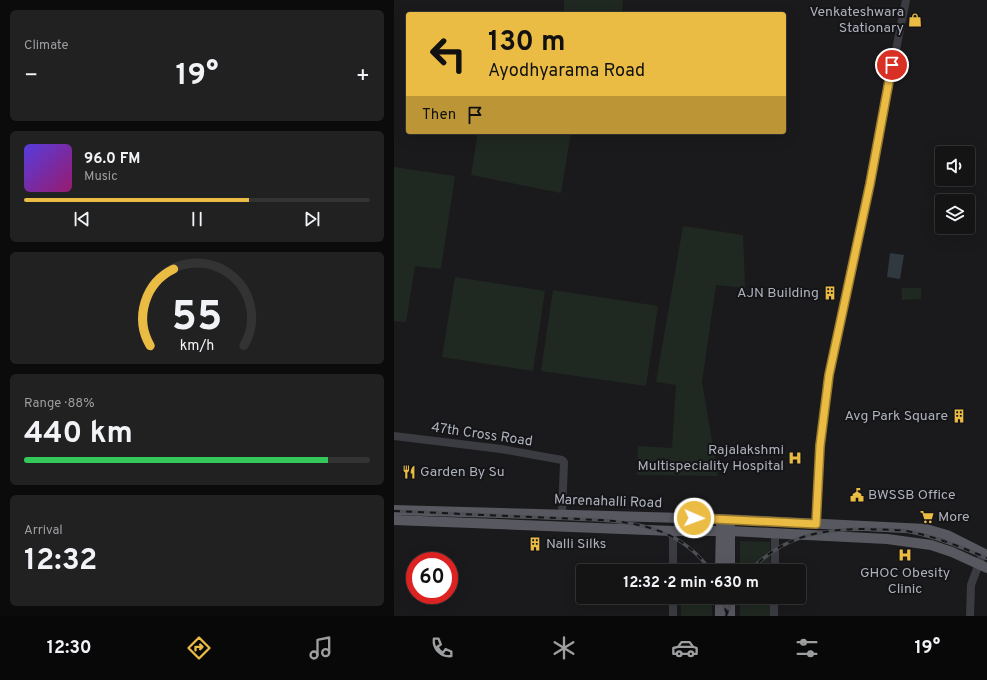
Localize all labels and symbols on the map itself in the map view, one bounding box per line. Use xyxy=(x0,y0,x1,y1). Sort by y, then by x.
place label: Venkateshwara Stationary xyxy=(810,4,904,37)
shop icon: Venkateshwara Stationary xyxy=(907,12,923,28)
pin xyxy=(875,48,909,82)
place label: AJN Building xyxy=(737,285,819,302)
building icon: AJN Building xyxy=(822,285,838,301)
place label: Avg Park Square xyxy=(845,408,948,425)
building icon: Avg Park Square xyxy=(951,408,967,424)
street label: 47th Cross Road xyxy=(430,419,534,451)
place label: Rajalakshmi Multispeciality Hospital xyxy=(638,442,784,475)
hospital icon: Rajalakshmi Multispeciality Hospital xyxy=(787,450,803,466)
restaurant icon: Garden By Su xyxy=(401,464,417,480)
place label: Garden By Su xyxy=(420,464,505,481)
public building icon: BWSSB Office xyxy=(849,487,865,503)
place label: BWSSB Office xyxy=(868,487,956,504)
street label: Marenahalli Road xyxy=(554,492,662,512)
position arrow xyxy=(673,497,715,539)
supermarket icon: More xyxy=(919,509,935,525)
place label: More xyxy=(938,509,970,526)
building icon: Nalli Silks xyxy=(527,536,543,552)
place label: Nalli Silks xyxy=(546,536,606,553)
hospital icon: GHOC Obesity Clinic xyxy=(897,547,913,563)
speed limit sign: 60 xyxy=(406,552,458,604)
place label: GHOC Obesity Clinic xyxy=(860,565,950,598)

